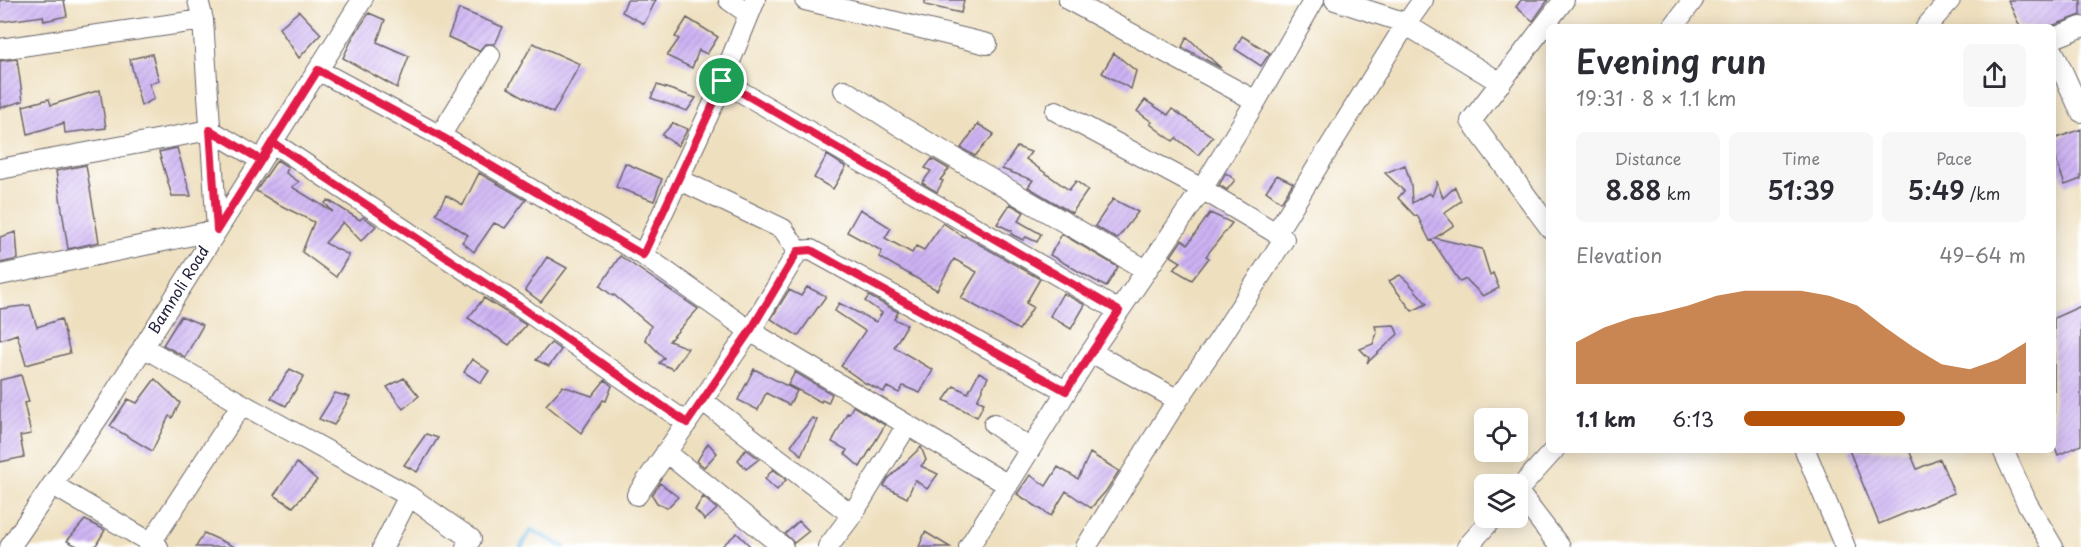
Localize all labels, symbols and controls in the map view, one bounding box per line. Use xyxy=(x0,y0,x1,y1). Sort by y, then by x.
text: Evening run xyxy=(1576,35,1767,85)
button: share xyxy=(1963,44,2026,107)
pin xyxy=(696,55,747,106)
icon: arrive xyxy=(705,64,738,97)
text: 19:31 · 8 × 1.1 km xyxy=(1576,83,1736,113)
text: Distance xyxy=(1614,146,1682,170)
text: Time xyxy=(1782,146,1820,170)
text: Pace xyxy=(1936,146,1972,170)
text: 8.88 xyxy=(1605,170,1662,209)
text: 51:39 xyxy=(1767,170,1835,209)
text: 5:49 xyxy=(1908,170,1965,209)
text: km xyxy=(1662,181,1691,205)
text: /km xyxy=(1965,181,2000,205)
text: Elevation xyxy=(1576,240,1662,270)
text: 49–64 m xyxy=(1940,240,2026,270)
street label: Bamnoli Road xyxy=(142,241,214,338)
text: 1.1 km xyxy=(1576,404,1636,434)
text: 6:13 xyxy=(1672,404,1714,434)
map controls xyxy=(1474,408,1528,528)
button: locate xyxy=(1474,408,1528,462)
button: layers xyxy=(1474,474,1528,528)

